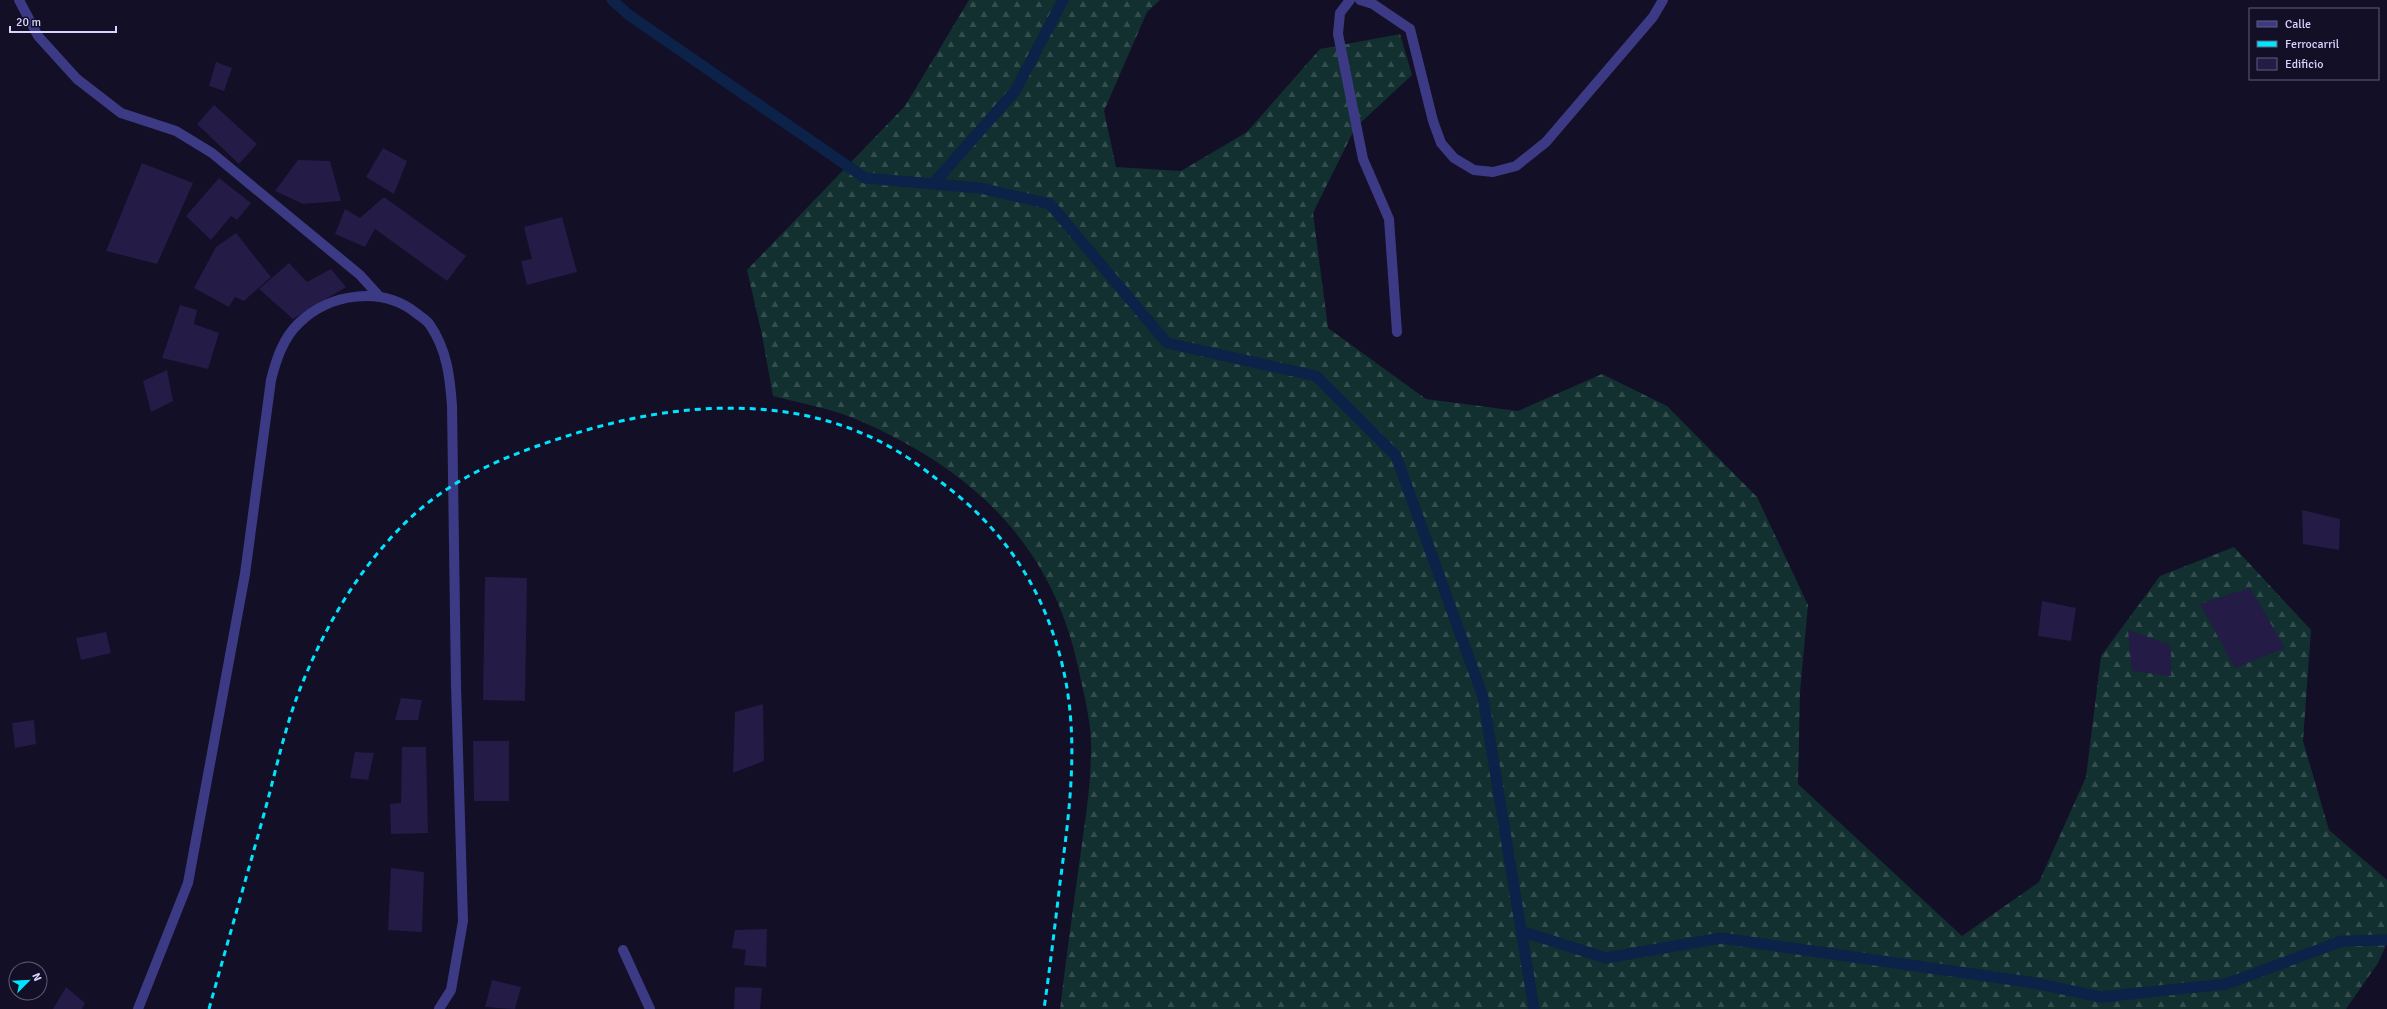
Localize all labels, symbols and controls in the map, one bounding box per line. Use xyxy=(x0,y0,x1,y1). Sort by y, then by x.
scale bar xyxy=(10,8,116,34)
legend xyxy=(2249,8,2379,80)
text: 20 m xyxy=(16,15,41,30)
text: Calle xyxy=(2285,17,2311,32)
text: Ferrocarril xyxy=(2285,37,2340,52)
text: Edificio xyxy=(2285,57,2323,72)
north arrow xyxy=(8,961,48,1001)
text: N xyxy=(29,971,44,983)

